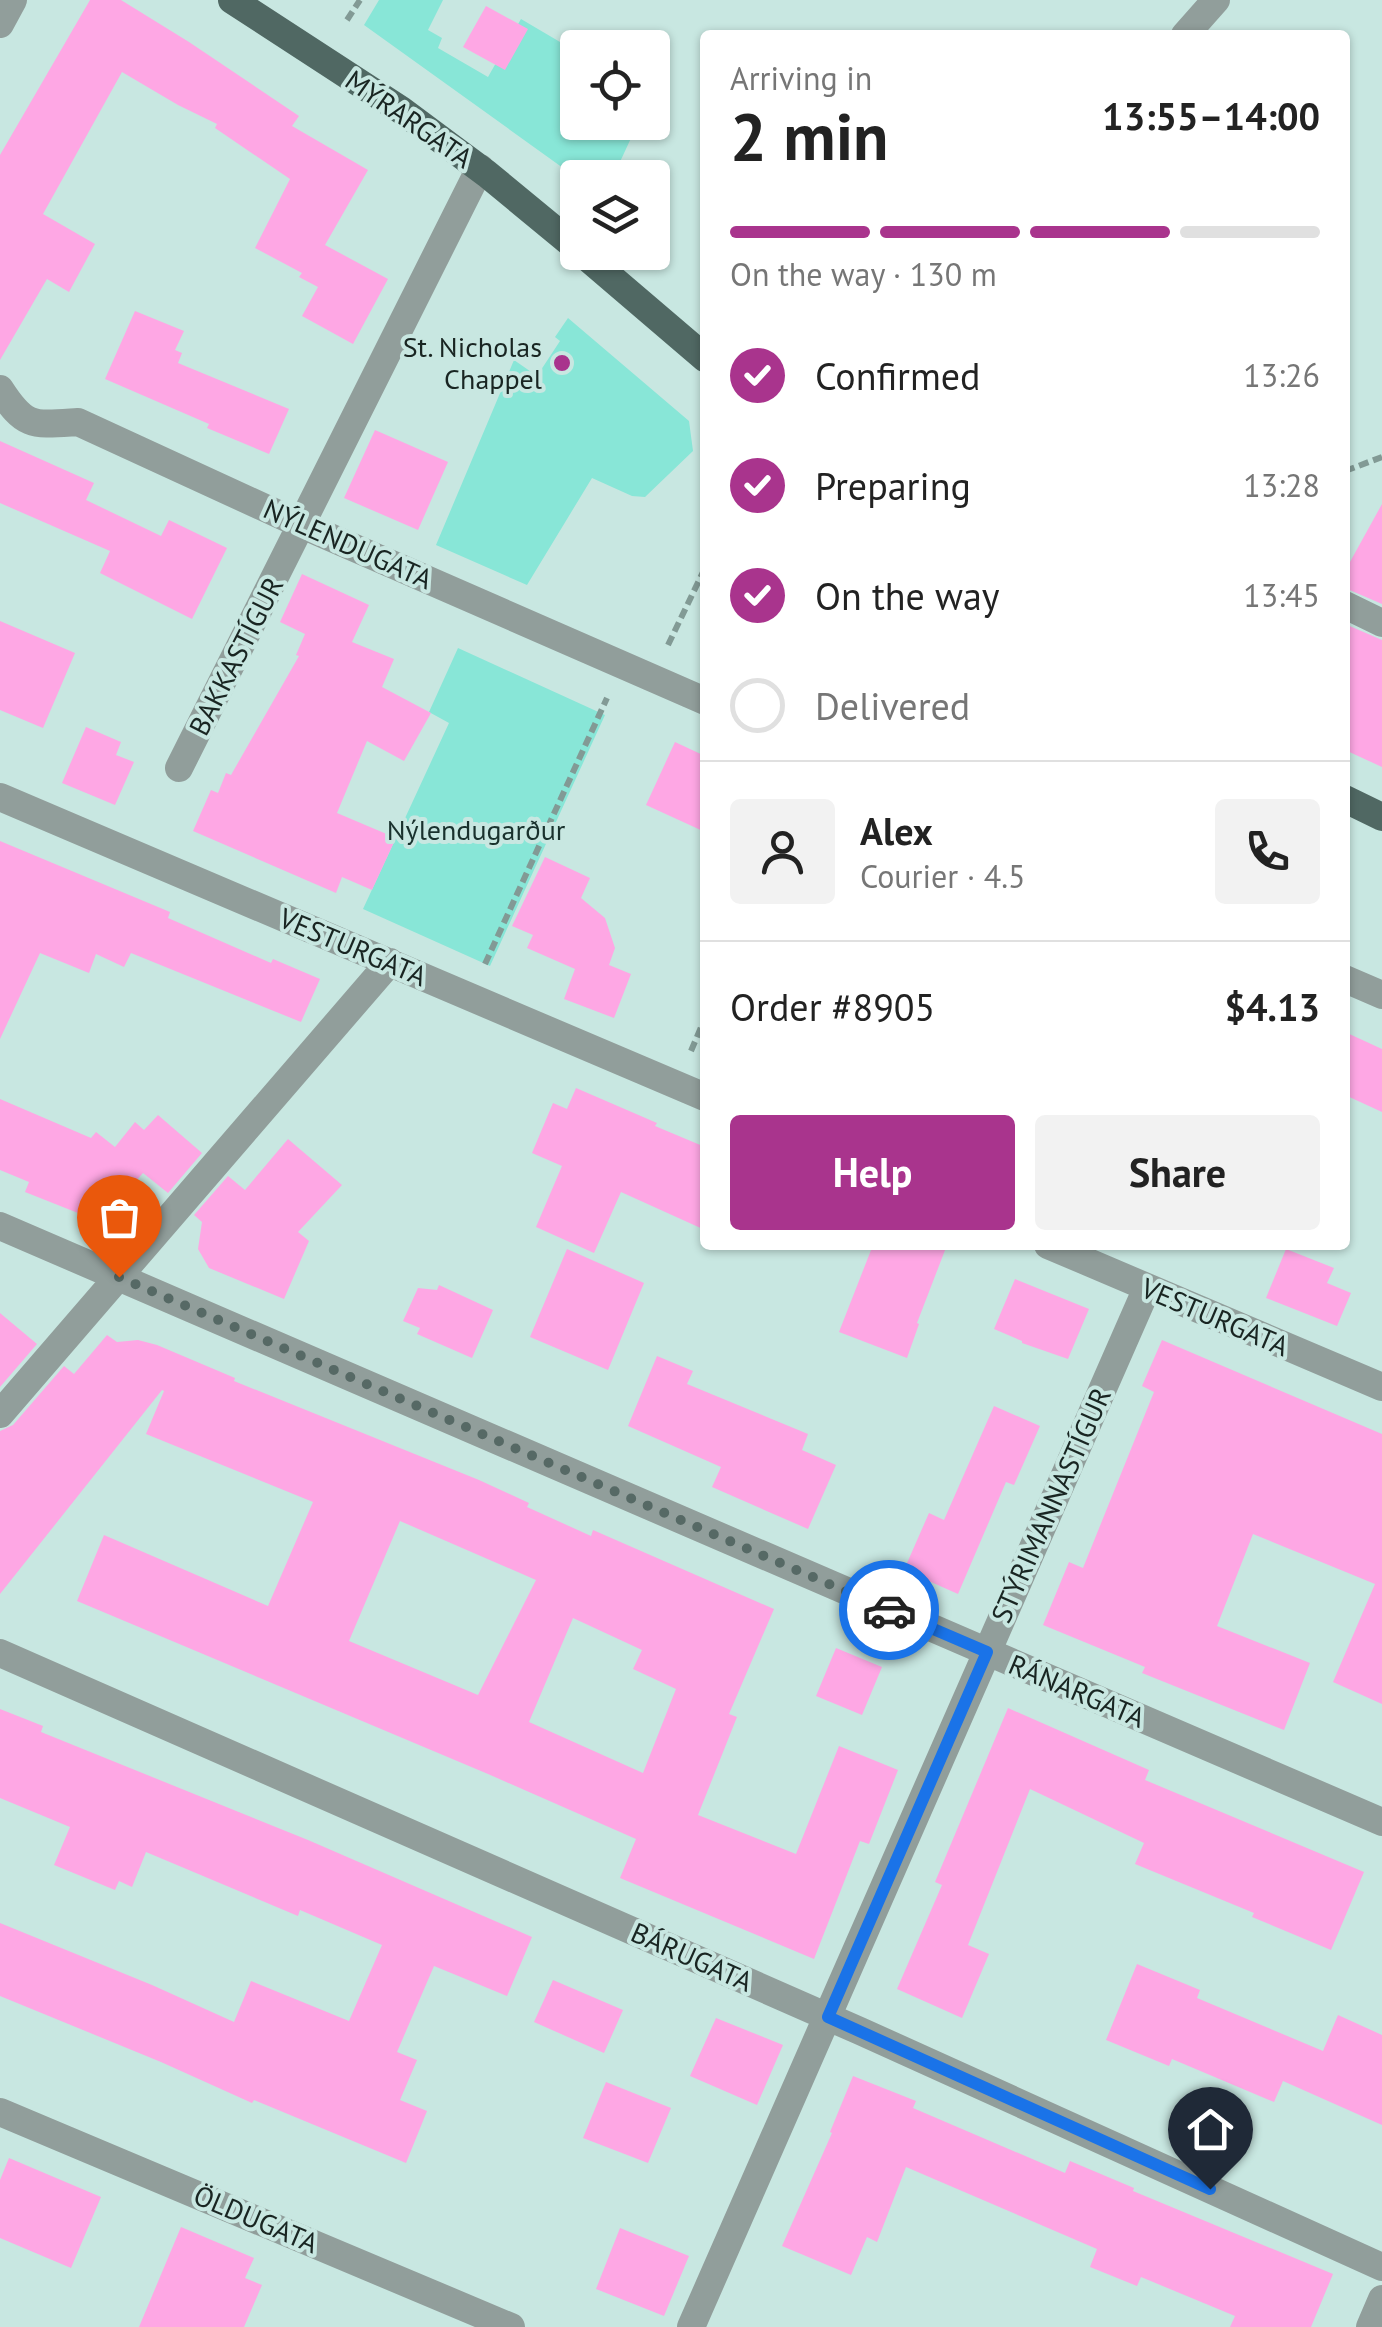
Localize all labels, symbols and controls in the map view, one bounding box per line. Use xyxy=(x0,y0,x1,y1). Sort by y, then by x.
map controls xyxy=(560,30,670,270)
button: locate xyxy=(560,30,670,140)
text: Arriving in xyxy=(730,57,872,99)
street label: MÝRARGATA xyxy=(338,61,481,176)
text: 13:55–14:00 xyxy=(1102,91,1320,140)
text: 2 min xyxy=(730,94,889,178)
button: layers xyxy=(560,160,670,270)
text: On the way · 130 m xyxy=(730,253,997,295)
place label: St. Nicholas Chappel xyxy=(403,328,542,397)
icon: check xyxy=(730,348,785,403)
text: Confirmed xyxy=(815,351,981,400)
marker: St. Nicholas Chappel xyxy=(551,352,573,374)
text: 13:26 xyxy=(1243,354,1320,396)
icon: check xyxy=(730,458,785,513)
text: Preparing xyxy=(815,461,971,510)
text: 13:28 xyxy=(1243,464,1320,506)
street label: NÝLENDUGATA xyxy=(258,490,439,598)
icon: check xyxy=(730,568,785,623)
street label: BAKKASTÍGUR xyxy=(180,570,291,741)
text: On the way xyxy=(815,571,1000,620)
text: 13:45 xyxy=(1243,574,1320,616)
text: Delivered xyxy=(815,681,970,730)
button: person xyxy=(730,799,835,904)
button: phone xyxy=(1215,799,1320,904)
text: Alex xyxy=(860,806,933,855)
park label: Nýlendugarður xyxy=(387,811,566,848)
text: Courier · 4.5 xyxy=(860,855,1026,897)
street label: VESTURGATA xyxy=(273,899,433,994)
text: Order #8905 xyxy=(730,982,935,1031)
text: $4.13 xyxy=(1224,982,1320,1031)
button: Help xyxy=(730,1115,1015,1230)
button: Share xyxy=(1035,1115,1320,1230)
pin xyxy=(77,1175,162,1278)
icon: bag xyxy=(92,1190,147,1245)
street label: VESTURGATA xyxy=(1135,1269,1295,1364)
street label: STÝRIMANNASTÍGUR xyxy=(982,1381,1119,1628)
courier xyxy=(839,1560,939,1660)
icon: car xyxy=(862,1583,917,1638)
street label: RÁNARGATA xyxy=(1003,1645,1152,1736)
street label: BÁRUGATA xyxy=(626,1913,759,2000)
pin xyxy=(1168,2087,1253,2190)
icon: home xyxy=(1183,2102,1238,2157)
street label: ÖLDUGATA xyxy=(188,2176,325,2262)

